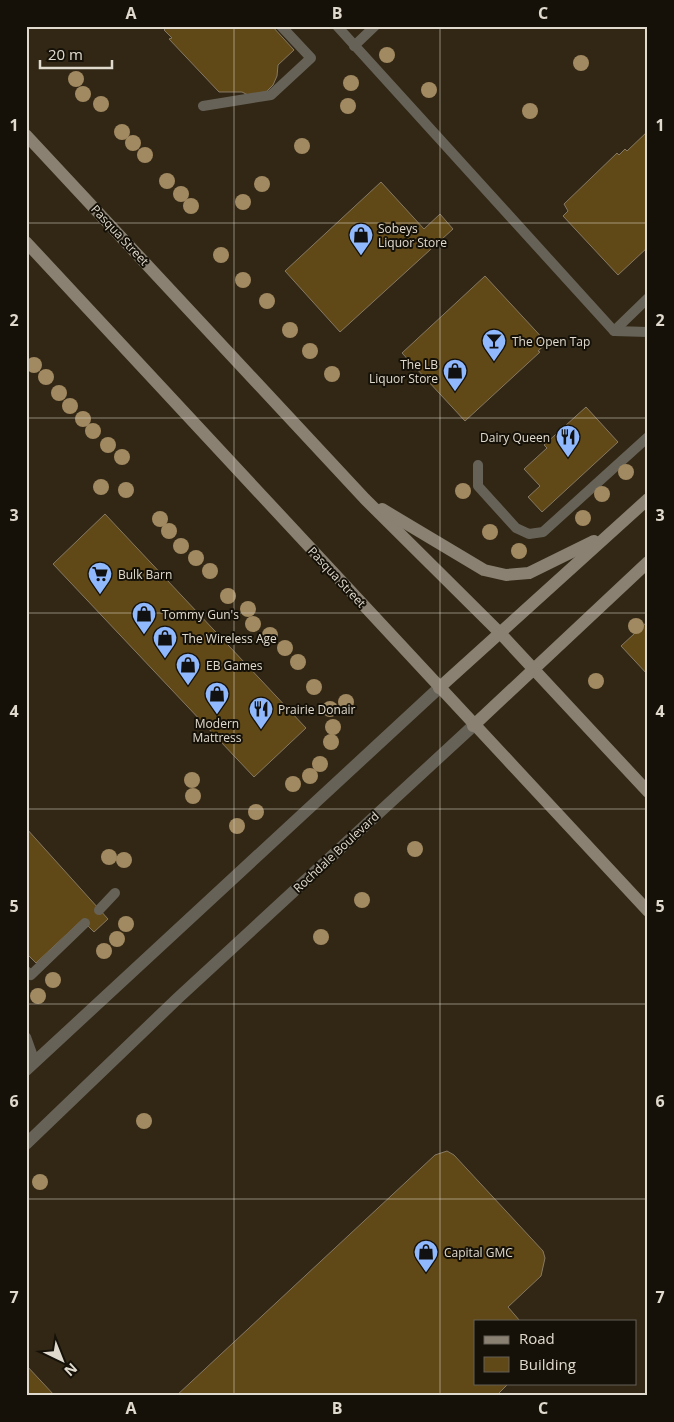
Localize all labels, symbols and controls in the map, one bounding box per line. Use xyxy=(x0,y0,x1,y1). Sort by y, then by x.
text: A xyxy=(125,2,137,24)
text: B xyxy=(332,2,342,24)
text: C xyxy=(538,2,548,24)
scale bar xyxy=(40,38,112,70)
text: 20 m xyxy=(48,44,83,64)
text: 1 xyxy=(9,114,19,136)
text: 1 xyxy=(655,114,665,136)
street label: Pasqua Street xyxy=(87,201,153,269)
place label: Sobeys Liquor Store xyxy=(378,220,447,251)
shop icon: Sobeys Liquor Store xyxy=(348,222,374,256)
text: 2 xyxy=(9,309,19,331)
text: 2 xyxy=(655,309,665,331)
bar icon: The Open Tap xyxy=(481,328,507,362)
place label: The Open Tap xyxy=(512,333,590,350)
place label: The LB Liquor Store xyxy=(369,356,438,387)
shop icon: The LB Liquor Store xyxy=(442,358,468,392)
restaurant icon: Dairy Queen xyxy=(555,424,581,458)
place label: Dairy Queen xyxy=(480,429,550,446)
text: 3 xyxy=(9,504,19,526)
text: 3 xyxy=(655,504,665,526)
street label: Pasqua Street xyxy=(304,543,370,611)
supermarket icon: Bulk Barn xyxy=(87,561,113,595)
place label: Bulk Barn xyxy=(118,566,172,583)
shop icon: Tommy Gun's xyxy=(131,601,157,635)
place label: Tommy Gun's xyxy=(162,606,239,623)
shop icon: The Wireless Age xyxy=(152,625,178,659)
place label: The Wireless Age xyxy=(182,630,277,647)
shop icon: EB Games xyxy=(175,652,201,686)
place label: EB Games xyxy=(206,657,263,674)
shop icon: Modern Mattress xyxy=(204,681,230,715)
restaurant icon: Prairie Donair xyxy=(248,696,274,730)
text: 4 xyxy=(9,700,19,722)
text: 4 xyxy=(655,700,665,722)
place label: Prairie Donair xyxy=(278,701,356,718)
place label: Modern Mattress xyxy=(192,715,242,746)
street label: Rochdale Boulevard xyxy=(289,808,383,896)
text: 5 xyxy=(9,895,19,917)
text: 5 xyxy=(655,895,665,917)
text: 6 xyxy=(9,1090,19,1112)
text: 6 xyxy=(655,1090,665,1112)
shop icon: Capital GMC xyxy=(413,1239,439,1273)
place label: Capital GMC xyxy=(444,1244,513,1261)
text: 7 xyxy=(9,1286,19,1308)
text: 7 xyxy=(655,1286,665,1308)
legend xyxy=(474,1320,636,1384)
text: Road xyxy=(519,1328,555,1348)
north arrow xyxy=(38,1334,88,1384)
text: Building xyxy=(519,1354,576,1374)
text: N xyxy=(61,1359,82,1381)
text: A xyxy=(125,1397,137,1419)
text: B xyxy=(332,1397,342,1419)
text: C xyxy=(538,1397,548,1419)

